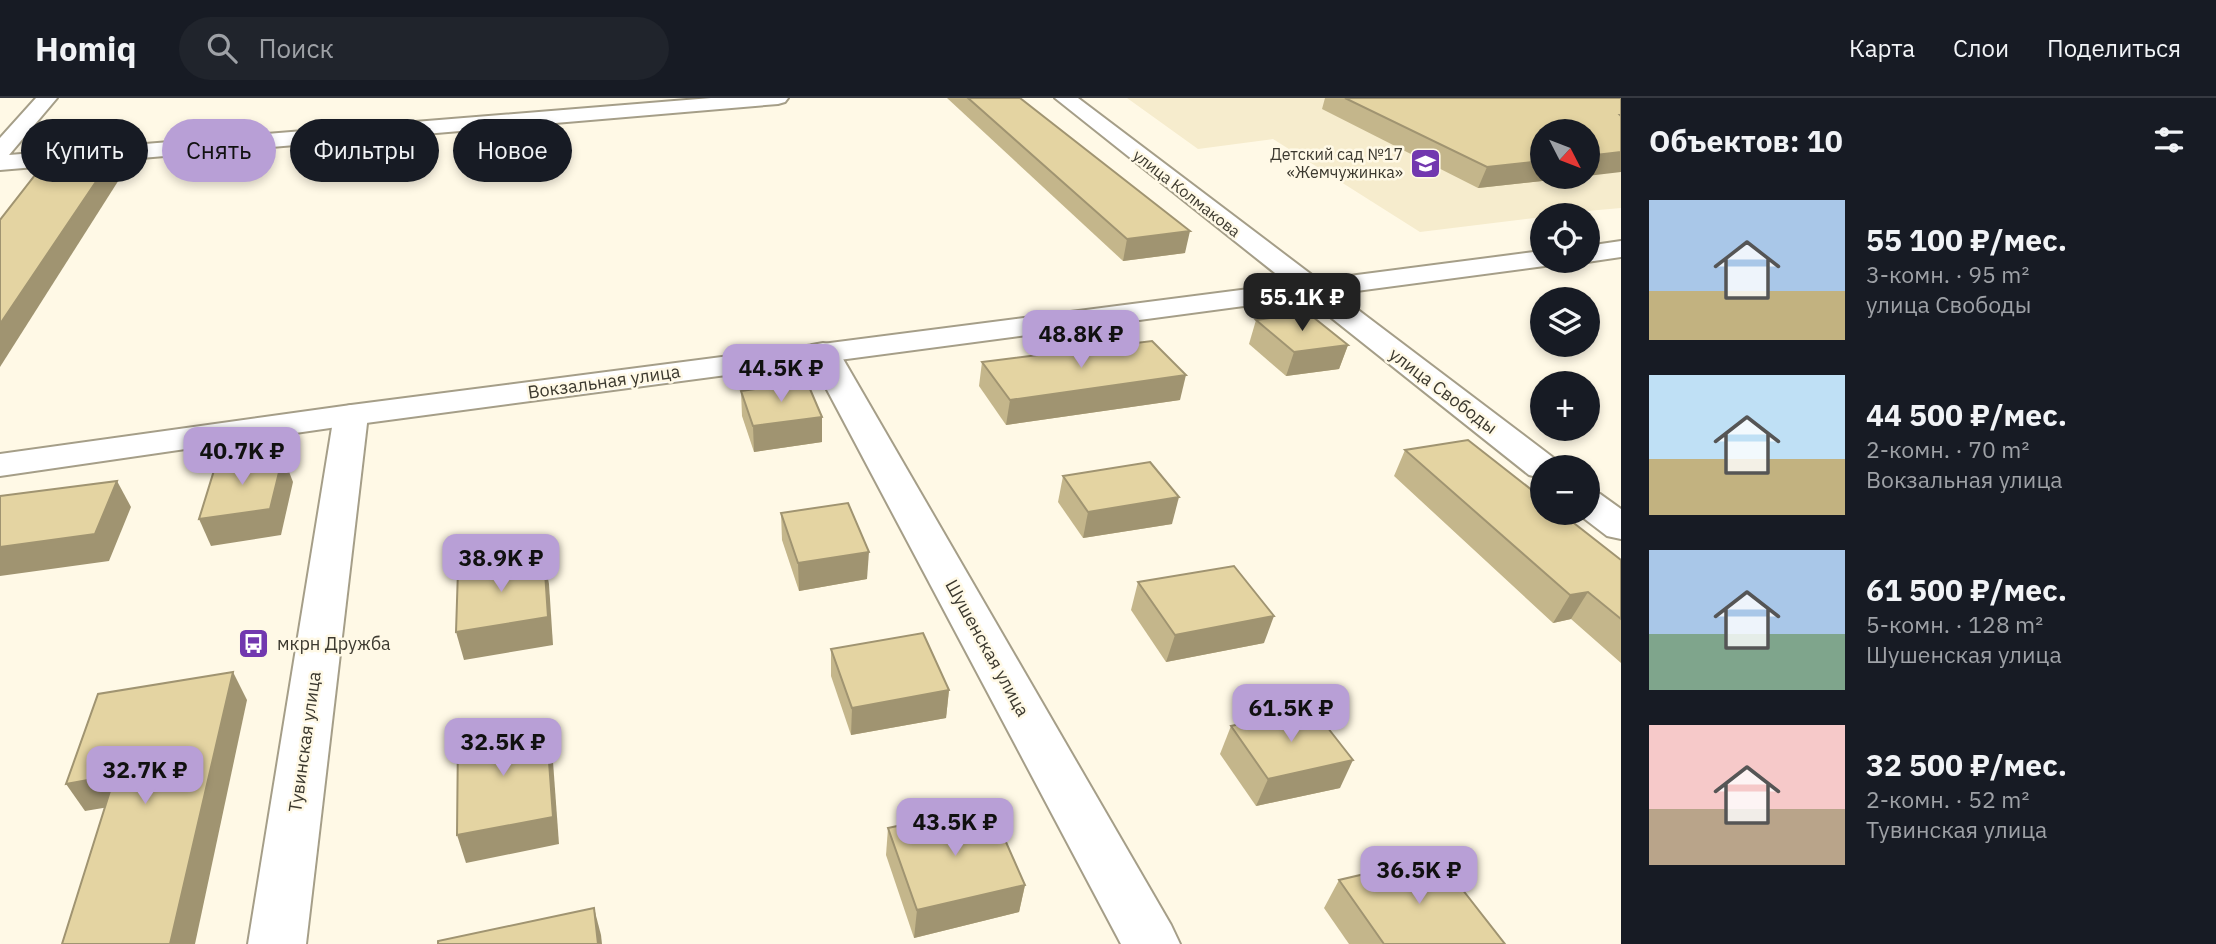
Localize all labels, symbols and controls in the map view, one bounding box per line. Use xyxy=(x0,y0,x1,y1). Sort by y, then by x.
search box xyxy=(179,17,669,80)
text: Homiq xyxy=(35,27,137,70)
icon: search xyxy=(203,29,241,67)
text: Поиск xyxy=(259,31,334,65)
text: Карта xyxy=(1849,32,1915,64)
text: Слои xyxy=(1953,32,2009,64)
text: Поделиться xyxy=(2047,32,2181,64)
chip: Купить xyxy=(21,119,148,182)
chip: Снять xyxy=(162,119,276,182)
chip: Фильтры xyxy=(290,119,439,182)
chip: Новое xyxy=(453,119,572,182)
north arrow xyxy=(1530,119,1600,189)
map controls xyxy=(1530,119,1600,525)
text: Объектов: 10 xyxy=(1649,121,1843,160)
icon: filters xyxy=(2150,121,2188,159)
place label: Детский сад №17 «Жемчужинка» xyxy=(1270,144,1403,182)
street label: улица Колмакова xyxy=(1129,145,1245,241)
school or university icon: Детский сад №17 «Жемчужинка» xyxy=(1409,146,1443,180)
button: locate xyxy=(1530,203,1600,273)
text: 55 100 ₽/мес. xyxy=(1866,220,2067,259)
icon: home xyxy=(1705,228,1789,312)
text: 3-комн. · 95 m² xyxy=(1866,259,2029,289)
pin: 55.1K ₽ xyxy=(1237,274,1367,333)
text: 55.1K ₽ xyxy=(1259,281,1345,311)
button: layers xyxy=(1530,287,1600,357)
text: улица Свободы xyxy=(1866,289,2031,319)
pin: 48.8K ₽ xyxy=(1016,310,1146,370)
text: 48.8K ₽ xyxy=(1038,318,1124,348)
street label: улица Свободы xyxy=(1385,342,1502,439)
pin: 44.5K ₽ xyxy=(716,344,846,404)
text: 44.5K ₽ xyxy=(738,352,824,382)
street label: Вокзальная улица xyxy=(526,359,682,404)
button: + xyxy=(1530,371,1600,441)
text: 44 500 ₽/мес. xyxy=(1866,395,2067,434)
icon: home xyxy=(1705,403,1789,487)
pin: 40.7K ₽ xyxy=(177,428,307,487)
text: 2-комн. · 70 m² xyxy=(1866,434,2029,464)
text: 40.7K ₽ xyxy=(199,435,285,465)
button: − xyxy=(1530,455,1600,525)
text: Вокзальная улица xyxy=(1866,464,2062,494)
pin: 38.9K ₽ xyxy=(436,534,566,594)
text: 38.9K ₽ xyxy=(458,542,544,572)
text: 61 500 ₽/мес. xyxy=(1866,570,2067,609)
street label: Шушенская улица xyxy=(940,575,1035,721)
icon: home xyxy=(1705,578,1789,662)
text: 5-комн. · 128 m² xyxy=(1866,609,2043,639)
bus stop icon: мкрн Дружба xyxy=(237,627,271,661)
place label: мкрн Дружба xyxy=(277,632,391,655)
text: Шушенская улица xyxy=(1866,639,2062,669)
street label: Тувинская улица xyxy=(283,670,326,814)
pin: 61.5K ₽ xyxy=(1226,684,1356,744)
text: 61.5K ₽ xyxy=(1248,692,1334,722)
pin: 32.5K ₽ xyxy=(438,718,568,778)
text: 32.5K ₽ xyxy=(460,726,546,756)
text: 32 500 ₽/мес. xyxy=(1866,745,2067,784)
pin: 32.7K ₽ xyxy=(80,746,210,806)
icon: home xyxy=(1705,753,1789,837)
text: 32.7K ₽ xyxy=(102,754,188,784)
text: 2-комн. · 52 m² xyxy=(1866,784,2029,814)
pin: 43.5K ₽ xyxy=(890,798,1020,858)
text: 43.5K ₽ xyxy=(912,806,998,836)
text: Тувинская улица xyxy=(1866,814,2047,844)
pin: 36.5K ₽ xyxy=(1354,846,1484,906)
text: 36.5K ₽ xyxy=(1376,854,1462,884)

